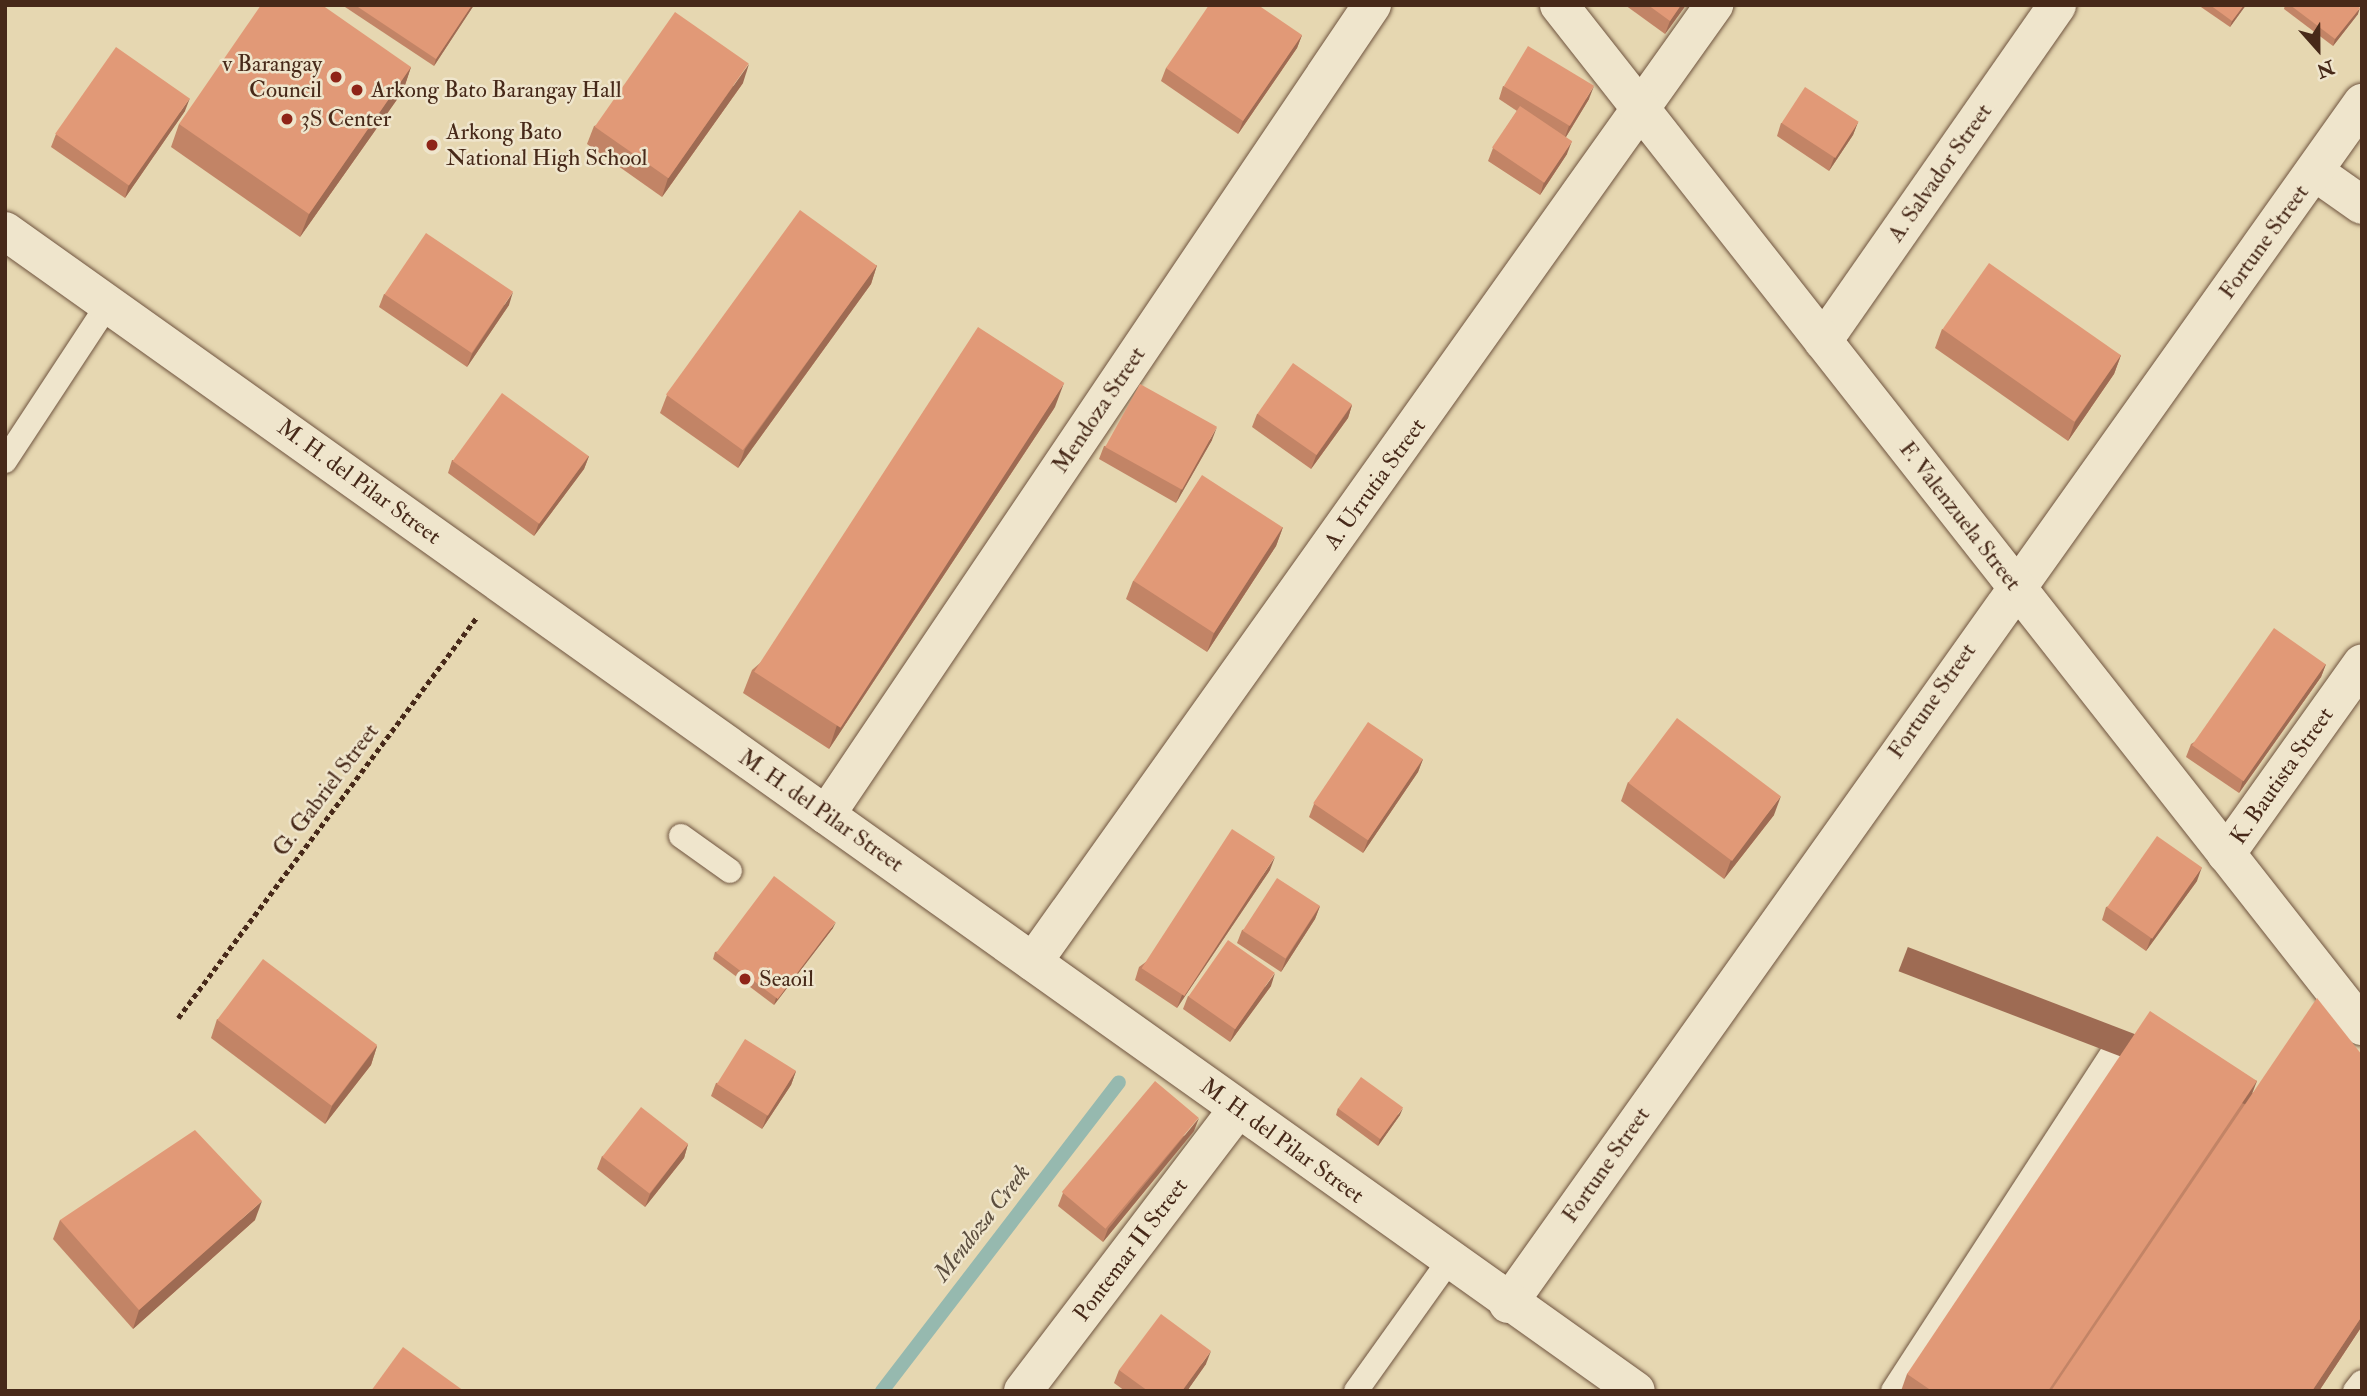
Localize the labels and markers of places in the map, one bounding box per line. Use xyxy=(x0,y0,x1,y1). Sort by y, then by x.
place label: v Barangay Council xyxy=(222,50,322,104)
marker: v Barangay Council xyxy=(328,69,344,85)
place label: Arkong Bato Barangay Hall xyxy=(371,76,622,104)
marker: Arkong Bato Barangay Hall xyxy=(349,82,365,98)
place label: 3S Center xyxy=(301,105,391,133)
marker: 3S Center xyxy=(279,111,295,127)
place label: Arkong Bato National High School xyxy=(446,118,647,172)
marker: Arkong Bato National High School xyxy=(424,137,440,153)
place label: Seaoil xyxy=(759,965,814,993)
marker: Seaoil xyxy=(737,971,753,987)

